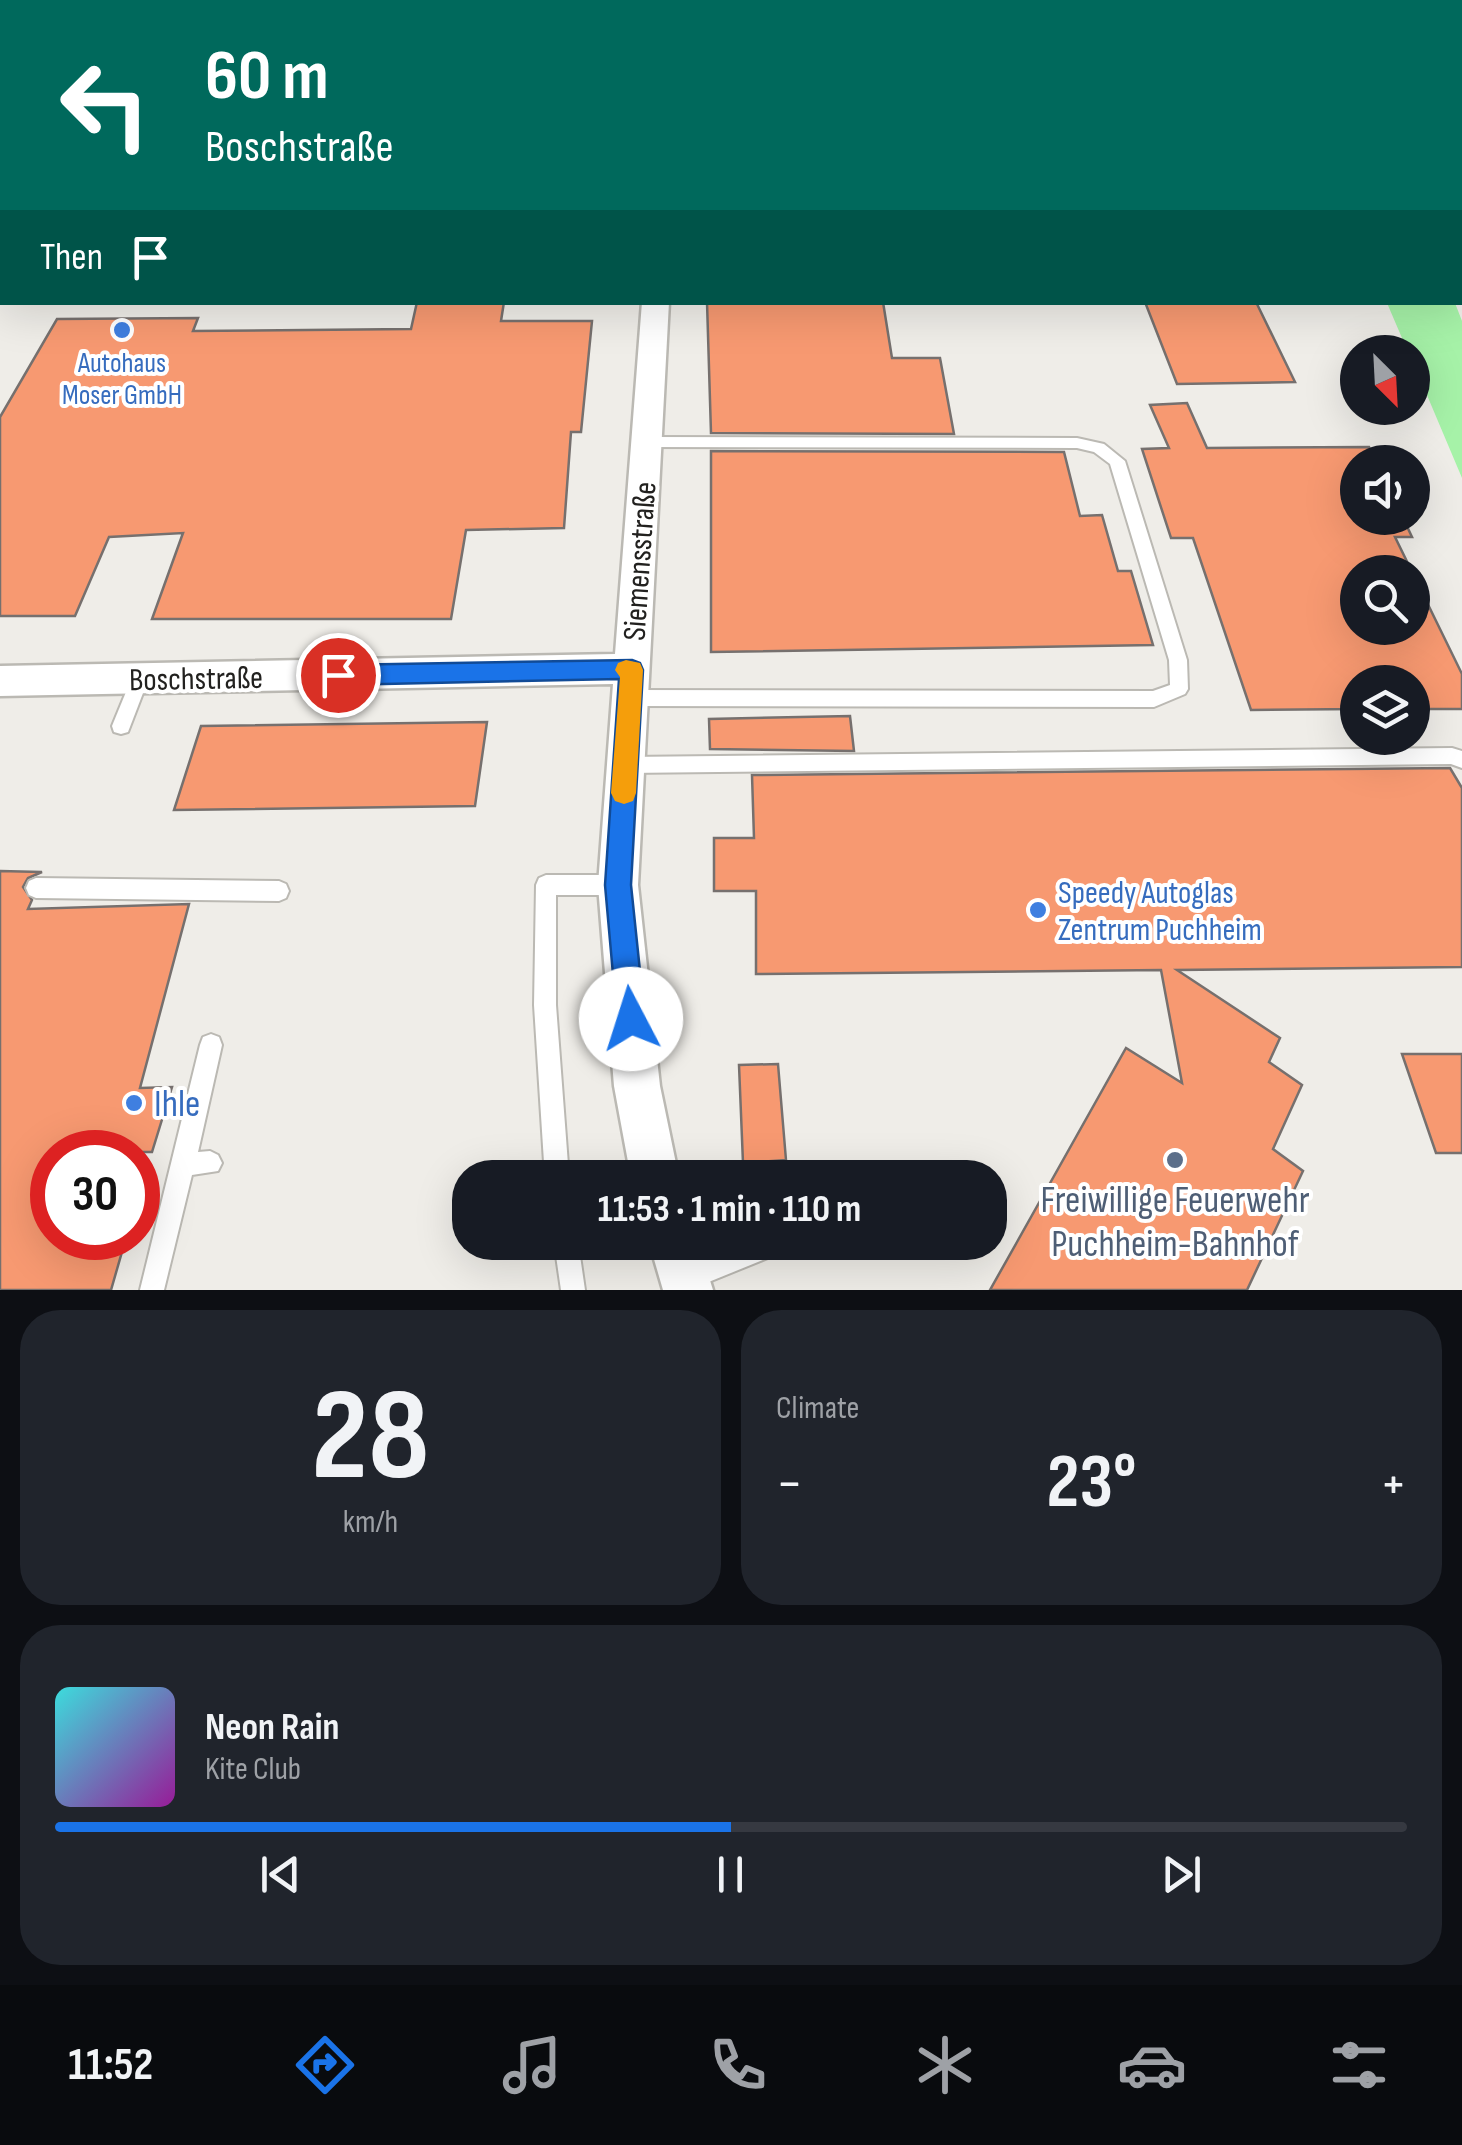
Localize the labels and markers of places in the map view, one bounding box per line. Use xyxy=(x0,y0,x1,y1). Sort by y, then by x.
marker: Autohaus Moser GmbH xyxy=(111,319,133,341)
place label: Autohaus Moser GmbH xyxy=(62,347,182,412)
pin xyxy=(296,633,381,718)
place label: Speedy Autoglas Zentrum Puchheim xyxy=(1058,874,1262,950)
marker: Speedy Autoglas Zentrum Puchheim xyxy=(1027,899,1049,921)
place label: Ihle xyxy=(154,1082,200,1127)
marker: Ihle xyxy=(123,1092,145,1114)
marker: Freiwillige Feuerwehr Puchheim-Bahnhof xyxy=(1164,1149,1186,1171)
place label: Freiwillige Feuerwehr Puchheim-Bahnhof xyxy=(1040,1178,1310,1267)

